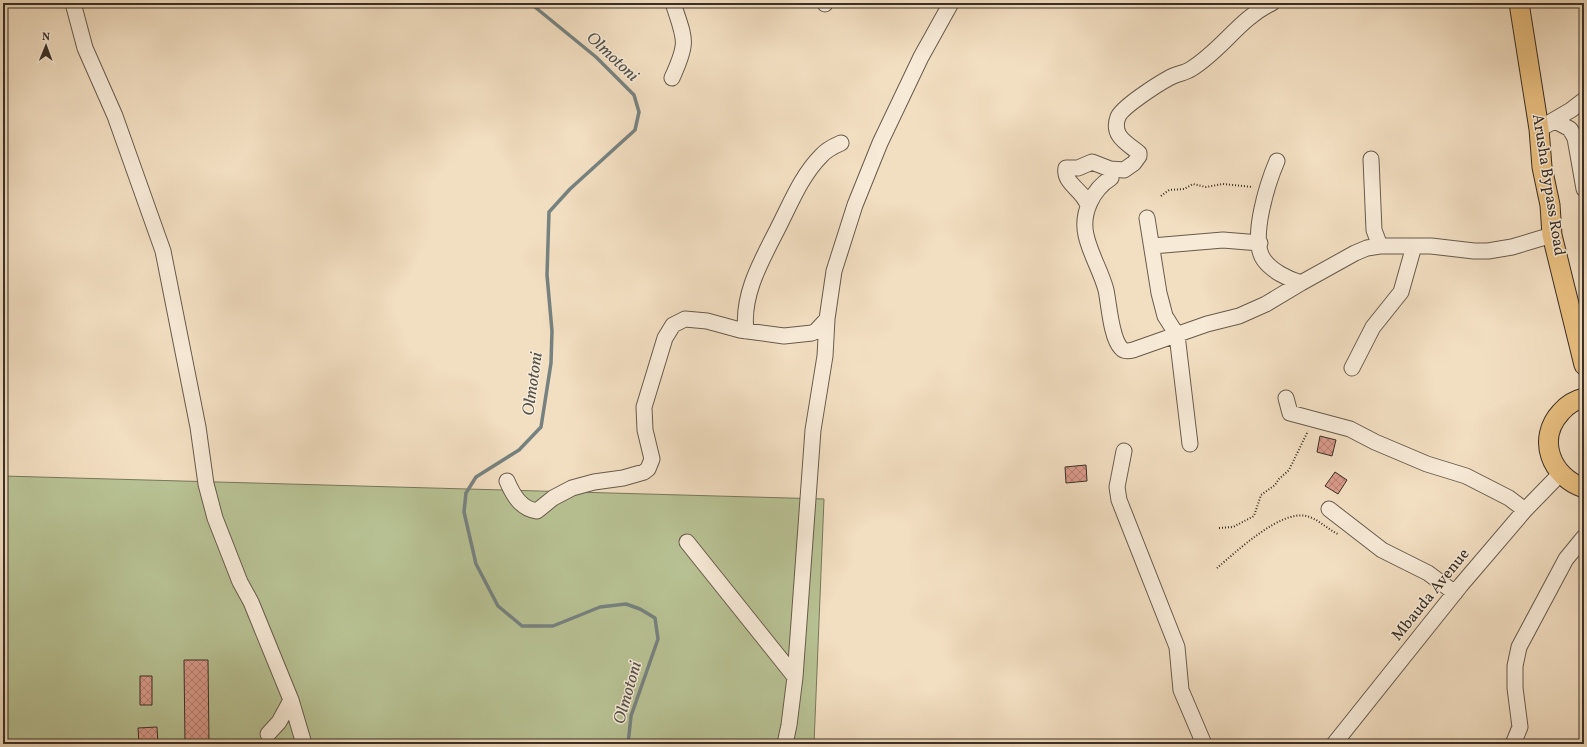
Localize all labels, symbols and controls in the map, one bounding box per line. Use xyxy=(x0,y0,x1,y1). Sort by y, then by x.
north arrow xyxy=(26,26,66,66)
water label: Olmotoni xyxy=(581,27,644,88)
text: N xyxy=(42,30,50,45)
street label: Arusha Bypass Road xyxy=(1526,112,1570,258)
water label: Olmotoni xyxy=(517,350,549,417)
street label: Mbauda Avenue xyxy=(1387,544,1475,646)
water label: Olmotoni xyxy=(608,658,648,727)

